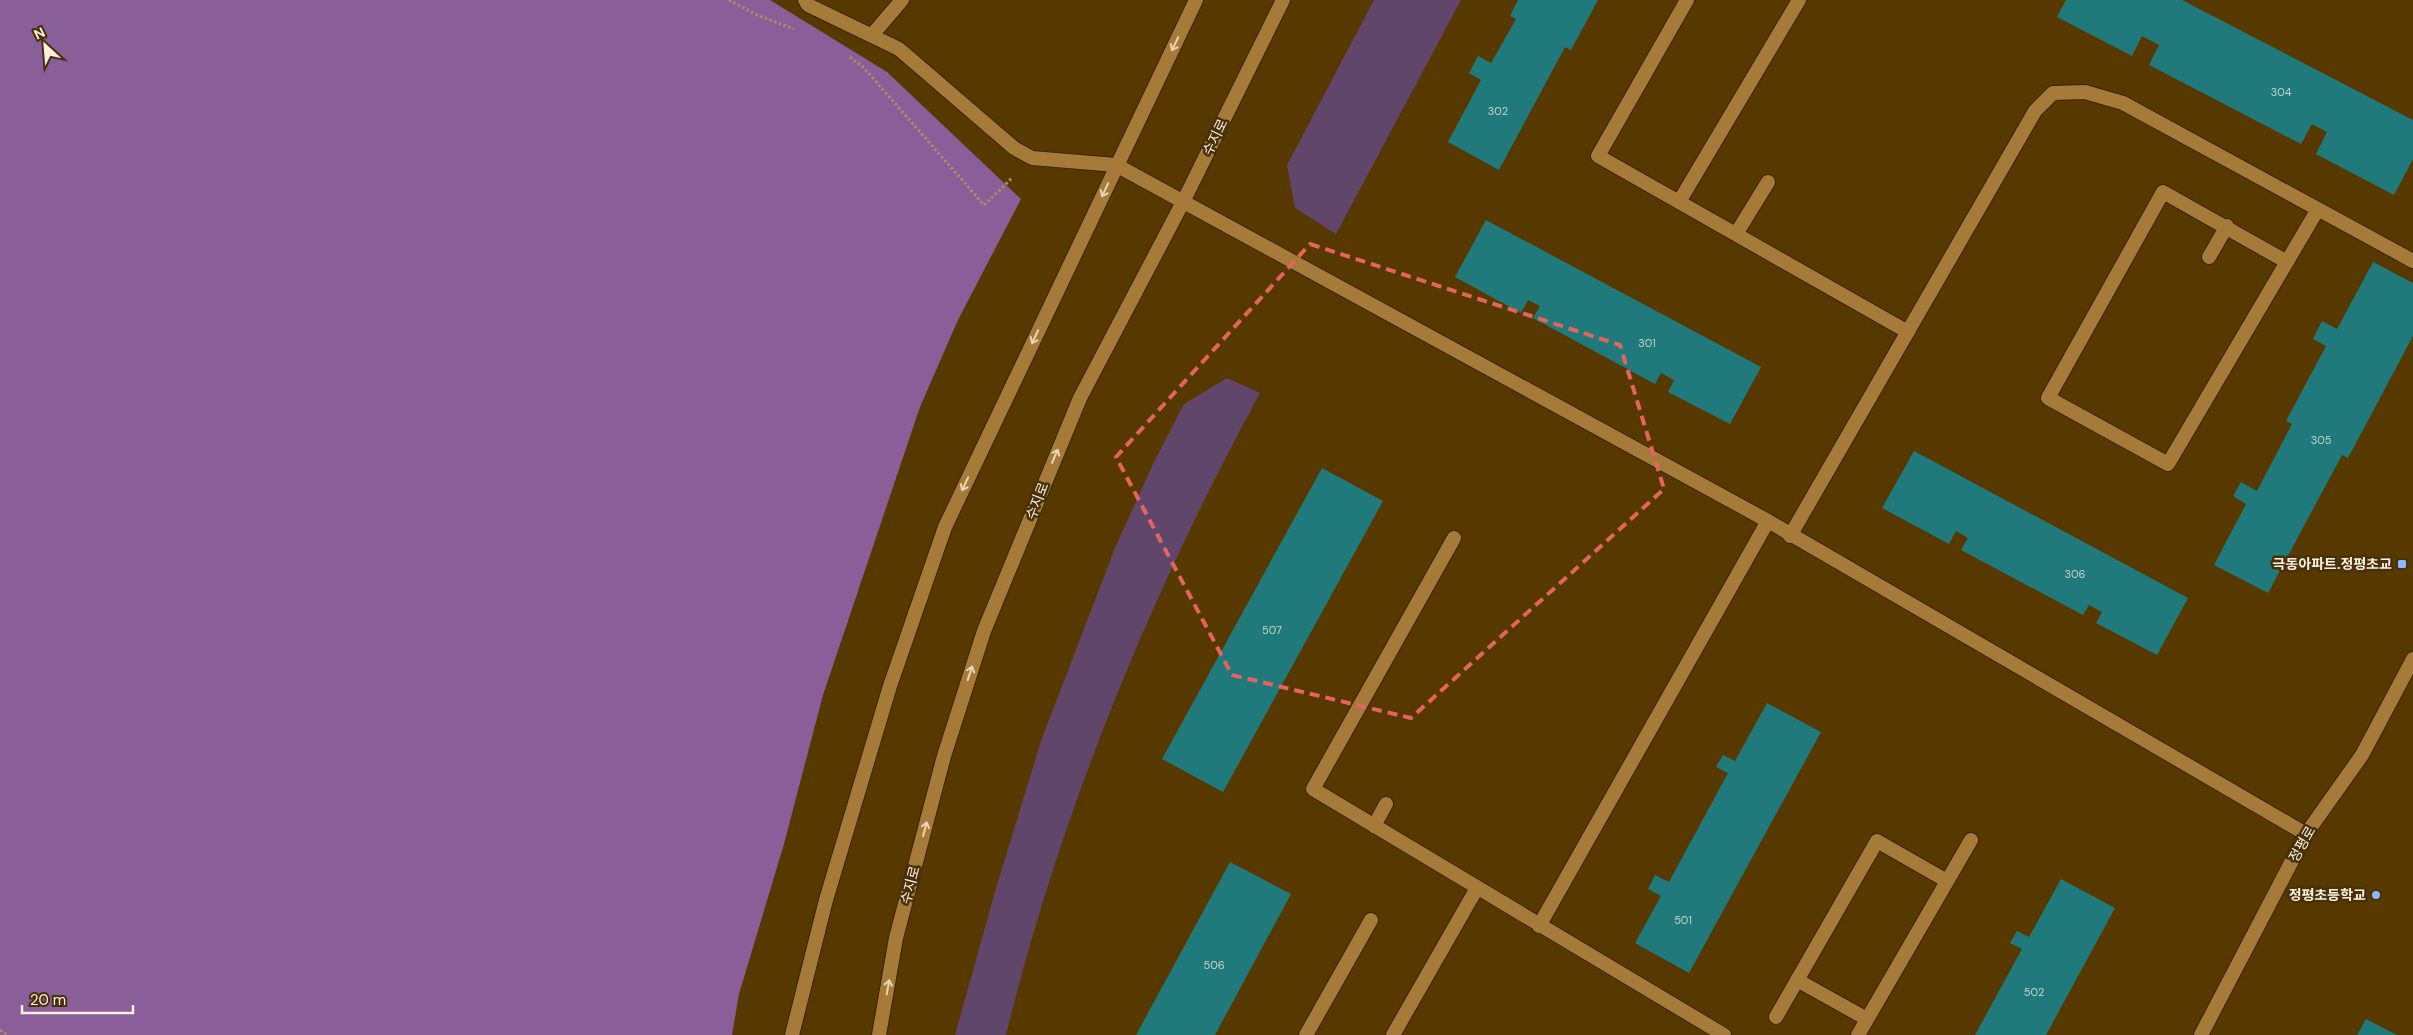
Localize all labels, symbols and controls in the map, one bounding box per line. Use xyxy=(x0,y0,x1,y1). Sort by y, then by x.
north arrow xyxy=(20,20,70,70)
text: N xyxy=(31,23,48,44)
one-way arrow xyxy=(1170,36,1179,51)
house number: 304 xyxy=(2271,85,2292,99)
house number: 302 xyxy=(1488,104,1508,118)
street label: 수지로 xyxy=(1198,116,1232,158)
one-way arrow xyxy=(1099,183,1109,198)
one-way arrow xyxy=(1030,329,1039,344)
house number: 301 xyxy=(1638,336,1656,350)
house number: 305 xyxy=(2311,433,2332,447)
one-way arrow xyxy=(1050,449,1060,464)
one-way arrow xyxy=(960,476,970,491)
street label: 수지로 xyxy=(1022,480,1052,522)
place label: 극동아파트.정평초교 xyxy=(2273,555,2392,573)
marker: 극동아파트.정평초교 xyxy=(2396,558,2408,570)
house number: 306 xyxy=(2065,567,2086,581)
house number: 507 xyxy=(1262,623,1282,637)
one-way arrow xyxy=(966,665,976,681)
one-way arrow xyxy=(921,821,930,837)
street label: 정평로 xyxy=(2285,823,2320,865)
street label: 수지로 xyxy=(896,864,924,906)
place label: 정평초등학교 xyxy=(2289,886,2366,904)
marker: 정평초등학교 xyxy=(2370,889,2382,901)
house number: 501 xyxy=(1674,913,1692,927)
house number: 506 xyxy=(1203,958,1225,972)
one-way arrow xyxy=(883,979,893,995)
scale bar xyxy=(22,982,134,1014)
house number: 502 xyxy=(2024,985,2044,999)
text: 20 m xyxy=(30,990,66,1010)

